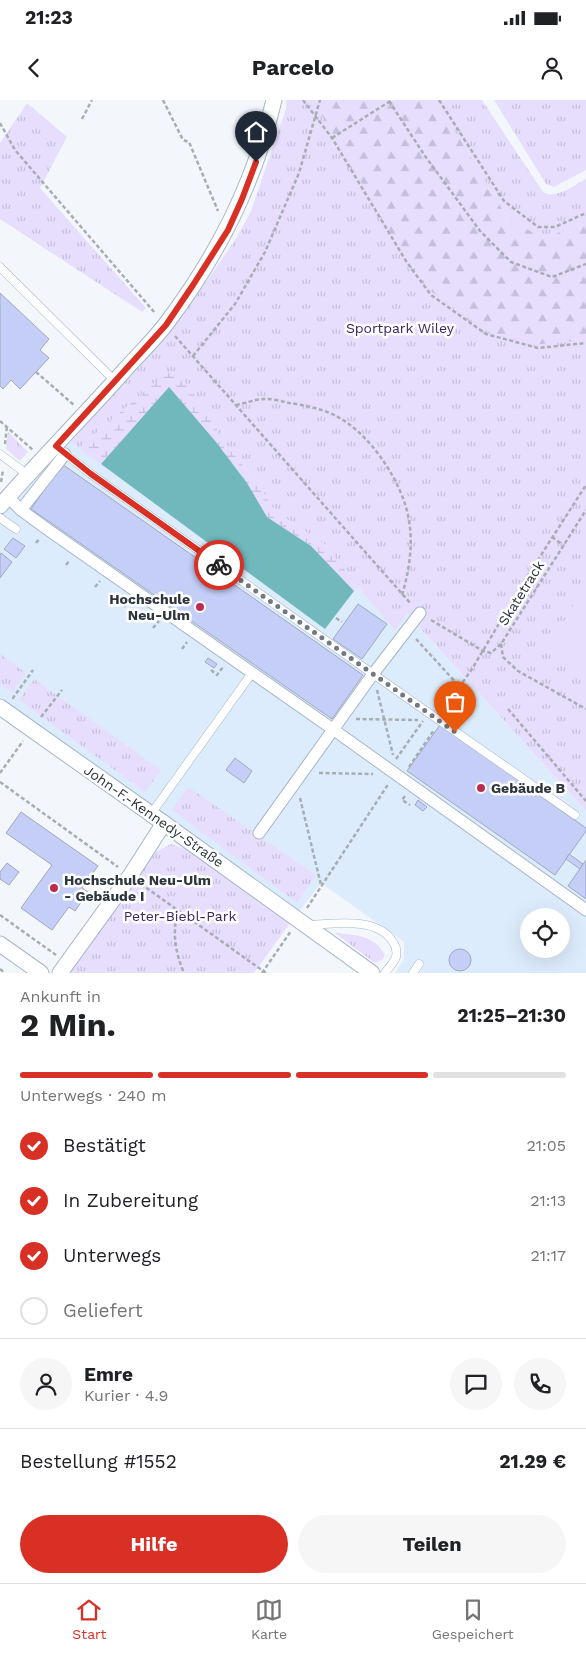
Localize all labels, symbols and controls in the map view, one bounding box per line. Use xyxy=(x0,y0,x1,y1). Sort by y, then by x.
text: 21:23 xyxy=(25,6,73,29)
icon: back xyxy=(20,54,48,82)
icon: person xyxy=(538,54,566,82)
text: Parcelo xyxy=(252,55,334,80)
pin xyxy=(235,111,277,162)
icon: home xyxy=(242,118,270,146)
park label: Sportpark Wiley xyxy=(346,320,455,336)
courier xyxy=(194,540,244,590)
icon: bike xyxy=(205,551,233,579)
street label: Skatetrack xyxy=(495,558,547,628)
place label: Hochschule Neu-Ulm xyxy=(109,591,190,623)
marker: Hochschule Neu-Ulm xyxy=(194,601,206,613)
pin xyxy=(434,681,476,732)
icon: bag xyxy=(441,688,469,716)
street label: John-F.-Kennedy-Straße xyxy=(81,762,227,870)
place label: Gebäude B xyxy=(491,780,566,796)
marker: Gebäude B xyxy=(475,782,487,794)
place label: Hochschule Neu-Ulm - Gebäude I xyxy=(64,872,211,904)
marker: Hochschule Neu-Ulm - Gebäude I xyxy=(48,882,60,894)
park label: Peter-Biebl-Park xyxy=(124,908,236,924)
map controls xyxy=(520,908,570,958)
button: locate xyxy=(520,908,570,958)
text: Ankunft in xyxy=(20,987,101,1006)
text: 21:25–21:30 xyxy=(457,1004,566,1027)
text: 2 Min. xyxy=(20,1006,116,1044)
text: Unterwegs · 240 m xyxy=(20,1086,167,1105)
icon: check xyxy=(20,1132,48,1160)
text: Bestätigt xyxy=(63,1134,146,1157)
text: 21:05 xyxy=(526,1136,566,1155)
icon: check xyxy=(20,1187,48,1215)
text: In Zubereitung xyxy=(63,1189,198,1212)
text: 21:13 xyxy=(530,1191,566,1210)
icon: check xyxy=(20,1242,48,1270)
text: Unterwegs xyxy=(63,1244,161,1267)
text: 21:17 xyxy=(530,1246,566,1265)
text: Geliefert xyxy=(63,1299,143,1322)
button: person xyxy=(20,1358,72,1410)
button: chat xyxy=(450,1358,502,1410)
button: phone xyxy=(514,1358,566,1410)
text: Emre xyxy=(84,1363,133,1386)
text: Kurier · 4.9 xyxy=(84,1386,168,1405)
text: Bestellung #1552 xyxy=(20,1450,177,1473)
text: 21.29 € xyxy=(499,1450,566,1473)
button: Hilfe xyxy=(20,1515,288,1573)
button: Teilen xyxy=(298,1515,566,1573)
tab: Start xyxy=(72,1596,106,1642)
tab: Karte xyxy=(251,1596,287,1642)
tab: Gespeichert xyxy=(432,1596,514,1642)

